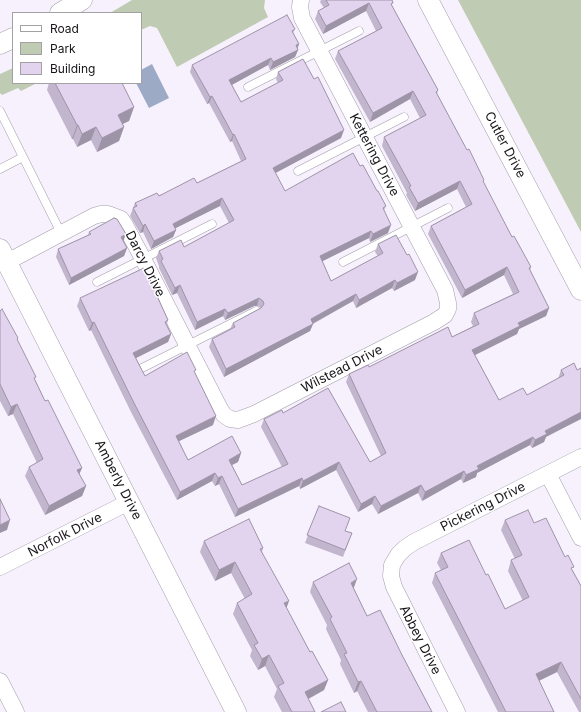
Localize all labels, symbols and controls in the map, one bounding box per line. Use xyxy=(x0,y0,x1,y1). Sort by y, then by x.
legend xyxy=(12,12,142,84)
text: Road xyxy=(50,21,79,36)
text: Park xyxy=(50,41,76,56)
text: Building xyxy=(50,61,95,76)
street label: Cutler Drive xyxy=(481,109,529,181)
street label: Kettering Drive xyxy=(346,111,402,199)
street label: Darcy Drive xyxy=(122,228,168,300)
street label: Wilstead Drive xyxy=(299,342,385,396)
street label: Amberly Drive xyxy=(91,438,145,522)
street label: Pickering Drive xyxy=(438,479,528,535)
street label: Norfolk Drive xyxy=(25,510,105,560)
street label: Abbey Drive xyxy=(396,603,444,677)

